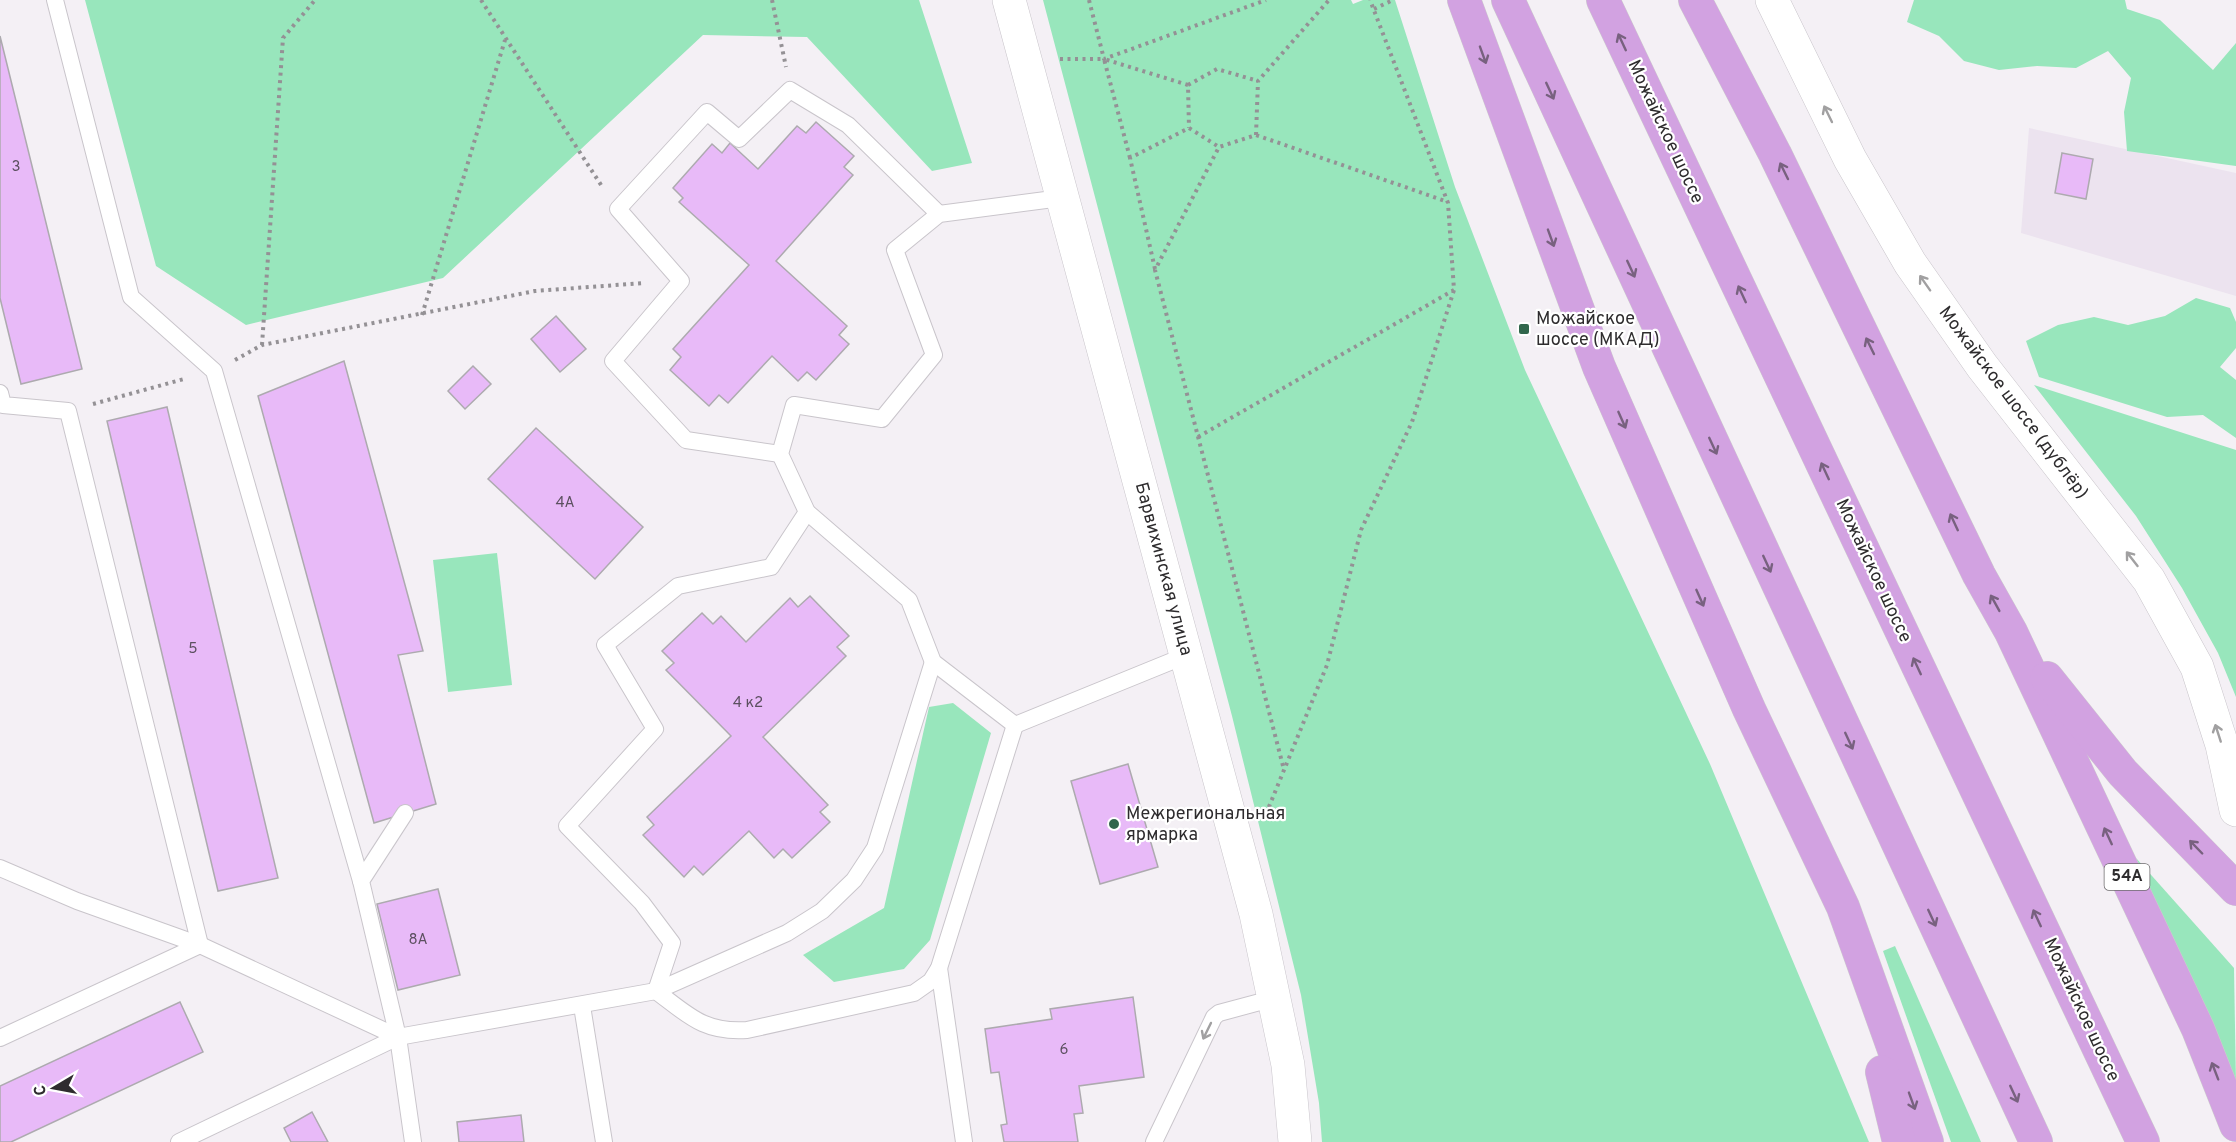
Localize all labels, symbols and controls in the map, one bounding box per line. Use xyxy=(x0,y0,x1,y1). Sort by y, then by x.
one-way arrow xyxy=(1616,34,1628,52)
one-way arrow xyxy=(1479,45,1490,64)
street label: Можайское шоссе xyxy=(1622,56,1708,208)
one-way arrow xyxy=(1545,82,1556,100)
one-way arrow xyxy=(1822,106,1833,124)
house number: 3 xyxy=(11,158,21,177)
one-way arrow xyxy=(1777,162,1789,180)
one-way arrow xyxy=(1547,228,1558,247)
one-way arrow xyxy=(1626,259,1638,277)
one-way arrow xyxy=(1919,276,1931,292)
one-way arrow xyxy=(1735,286,1747,304)
street label: Можайское шоссе (дублёр) xyxy=(1933,302,2093,504)
place label: Можайское шоссе (МКАД) xyxy=(1536,308,1660,352)
marker: Можайское шоссе (МКАД) xyxy=(1517,322,1531,336)
one-way arrow xyxy=(1864,337,1876,355)
one-way arrow xyxy=(1617,410,1628,428)
one-way arrow xyxy=(1707,436,1719,454)
one-way arrow xyxy=(1818,462,1830,480)
street label: Барвихинская улица xyxy=(1129,480,1197,658)
house number: 4А xyxy=(555,494,575,513)
street label: Можайское шоссе xyxy=(1830,495,1916,647)
one-way arrow xyxy=(1948,513,1960,531)
one-way arrow xyxy=(2126,551,2139,567)
one-way arrow xyxy=(1762,554,1774,572)
one-way arrow xyxy=(1695,589,1706,607)
one-way arrow xyxy=(1989,595,2001,612)
house number: 5 xyxy=(188,640,198,659)
one-way arrow xyxy=(1911,657,1923,675)
house number: 4 к2 xyxy=(733,694,763,713)
one-way arrow xyxy=(2212,724,2223,743)
one-way arrow xyxy=(1844,731,1856,749)
place label: Межрегиональная ярмарка xyxy=(1126,803,1285,847)
marker: Межрегиональная ярмарка xyxy=(1107,817,1121,831)
one-way arrow xyxy=(2101,827,2113,845)
one-way arrow xyxy=(2188,839,2203,854)
road number: 54А xyxy=(2104,864,2150,890)
one-way arrow xyxy=(1926,908,1938,926)
one-way arrow xyxy=(2031,910,2043,928)
house number: 8А xyxy=(408,931,428,950)
street label: Можайское шоссе xyxy=(2038,934,2124,1086)
one-way arrow xyxy=(1200,1021,1212,1039)
house number: 6 xyxy=(1060,1041,1069,1060)
north arrow xyxy=(24,1058,84,1118)
one-way arrow xyxy=(2209,1062,2220,1080)
text: С xyxy=(30,1083,52,1097)
one-way arrow xyxy=(2008,1085,2020,1103)
one-way arrow xyxy=(1907,1091,1918,1109)

